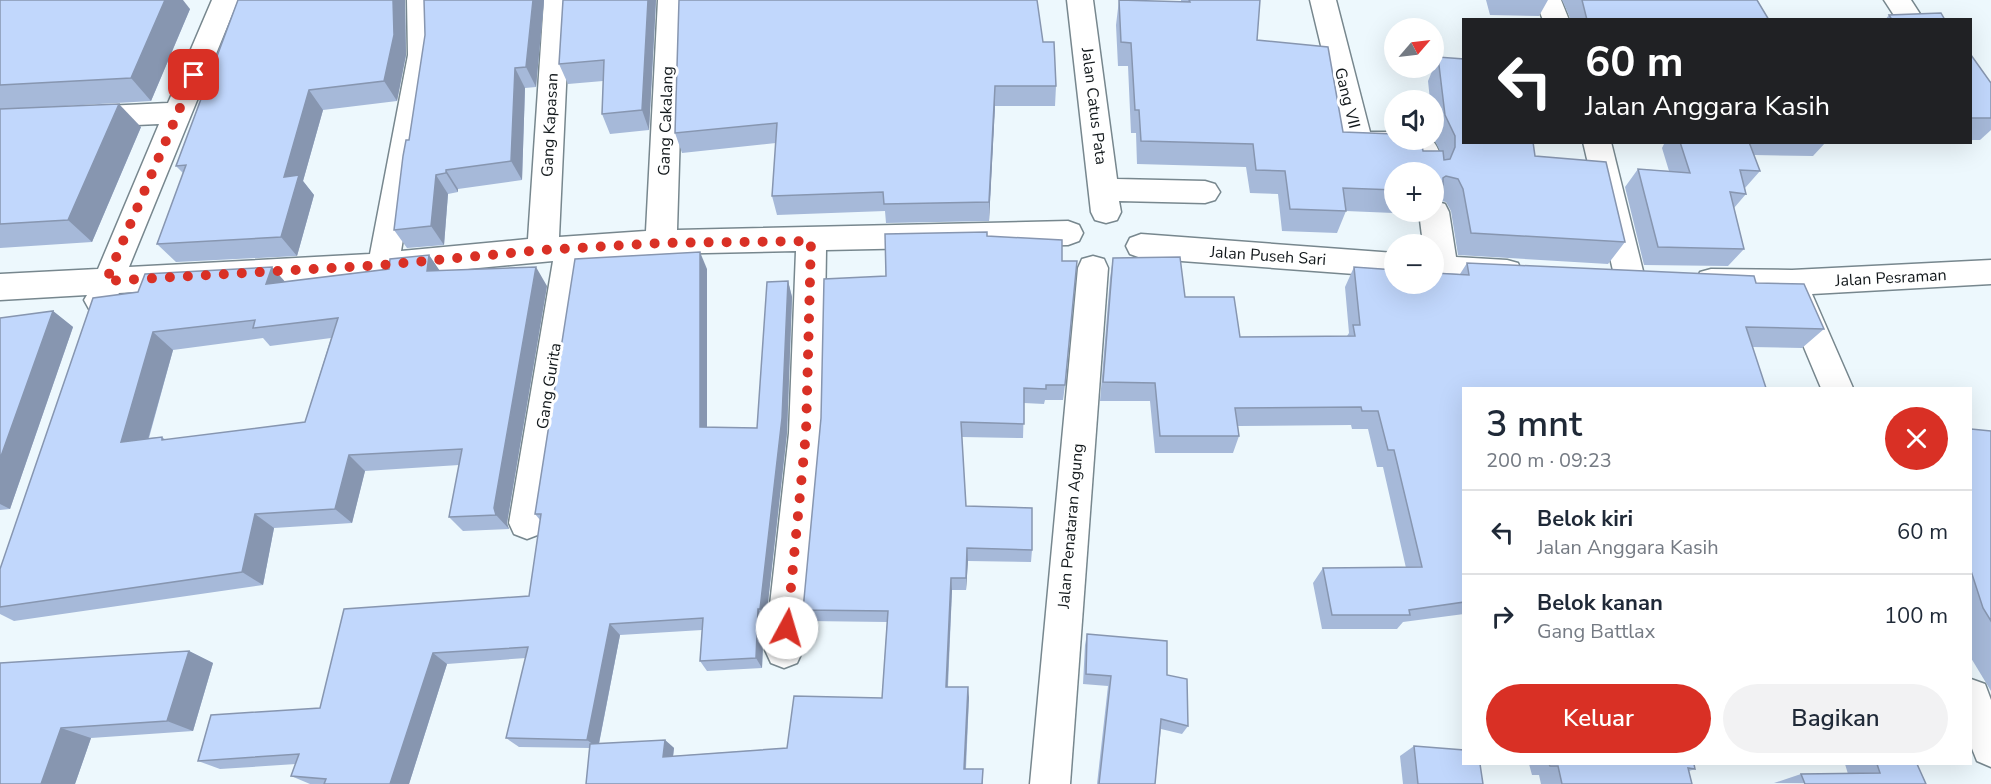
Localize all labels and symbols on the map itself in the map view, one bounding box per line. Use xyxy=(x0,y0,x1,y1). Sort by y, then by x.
north arrow xyxy=(1384,18,1444,78)
street label: Jalan Catus Pata xyxy=(1076,45,1112,166)
pin xyxy=(168,49,219,100)
street label: Gang VII xyxy=(1329,65,1365,131)
street label: Gang Cakalang xyxy=(653,66,679,176)
street label: Gang Kapasan xyxy=(536,72,564,178)
street label: Jalan Puseh Sari xyxy=(1208,241,1327,271)
street label: Jalan Pesraman xyxy=(1834,264,1947,292)
street label: Gang Gurita xyxy=(531,341,567,431)
street label: Jalan Penataran Agung xyxy=(1053,442,1089,611)
position arrow xyxy=(755,596,819,660)

